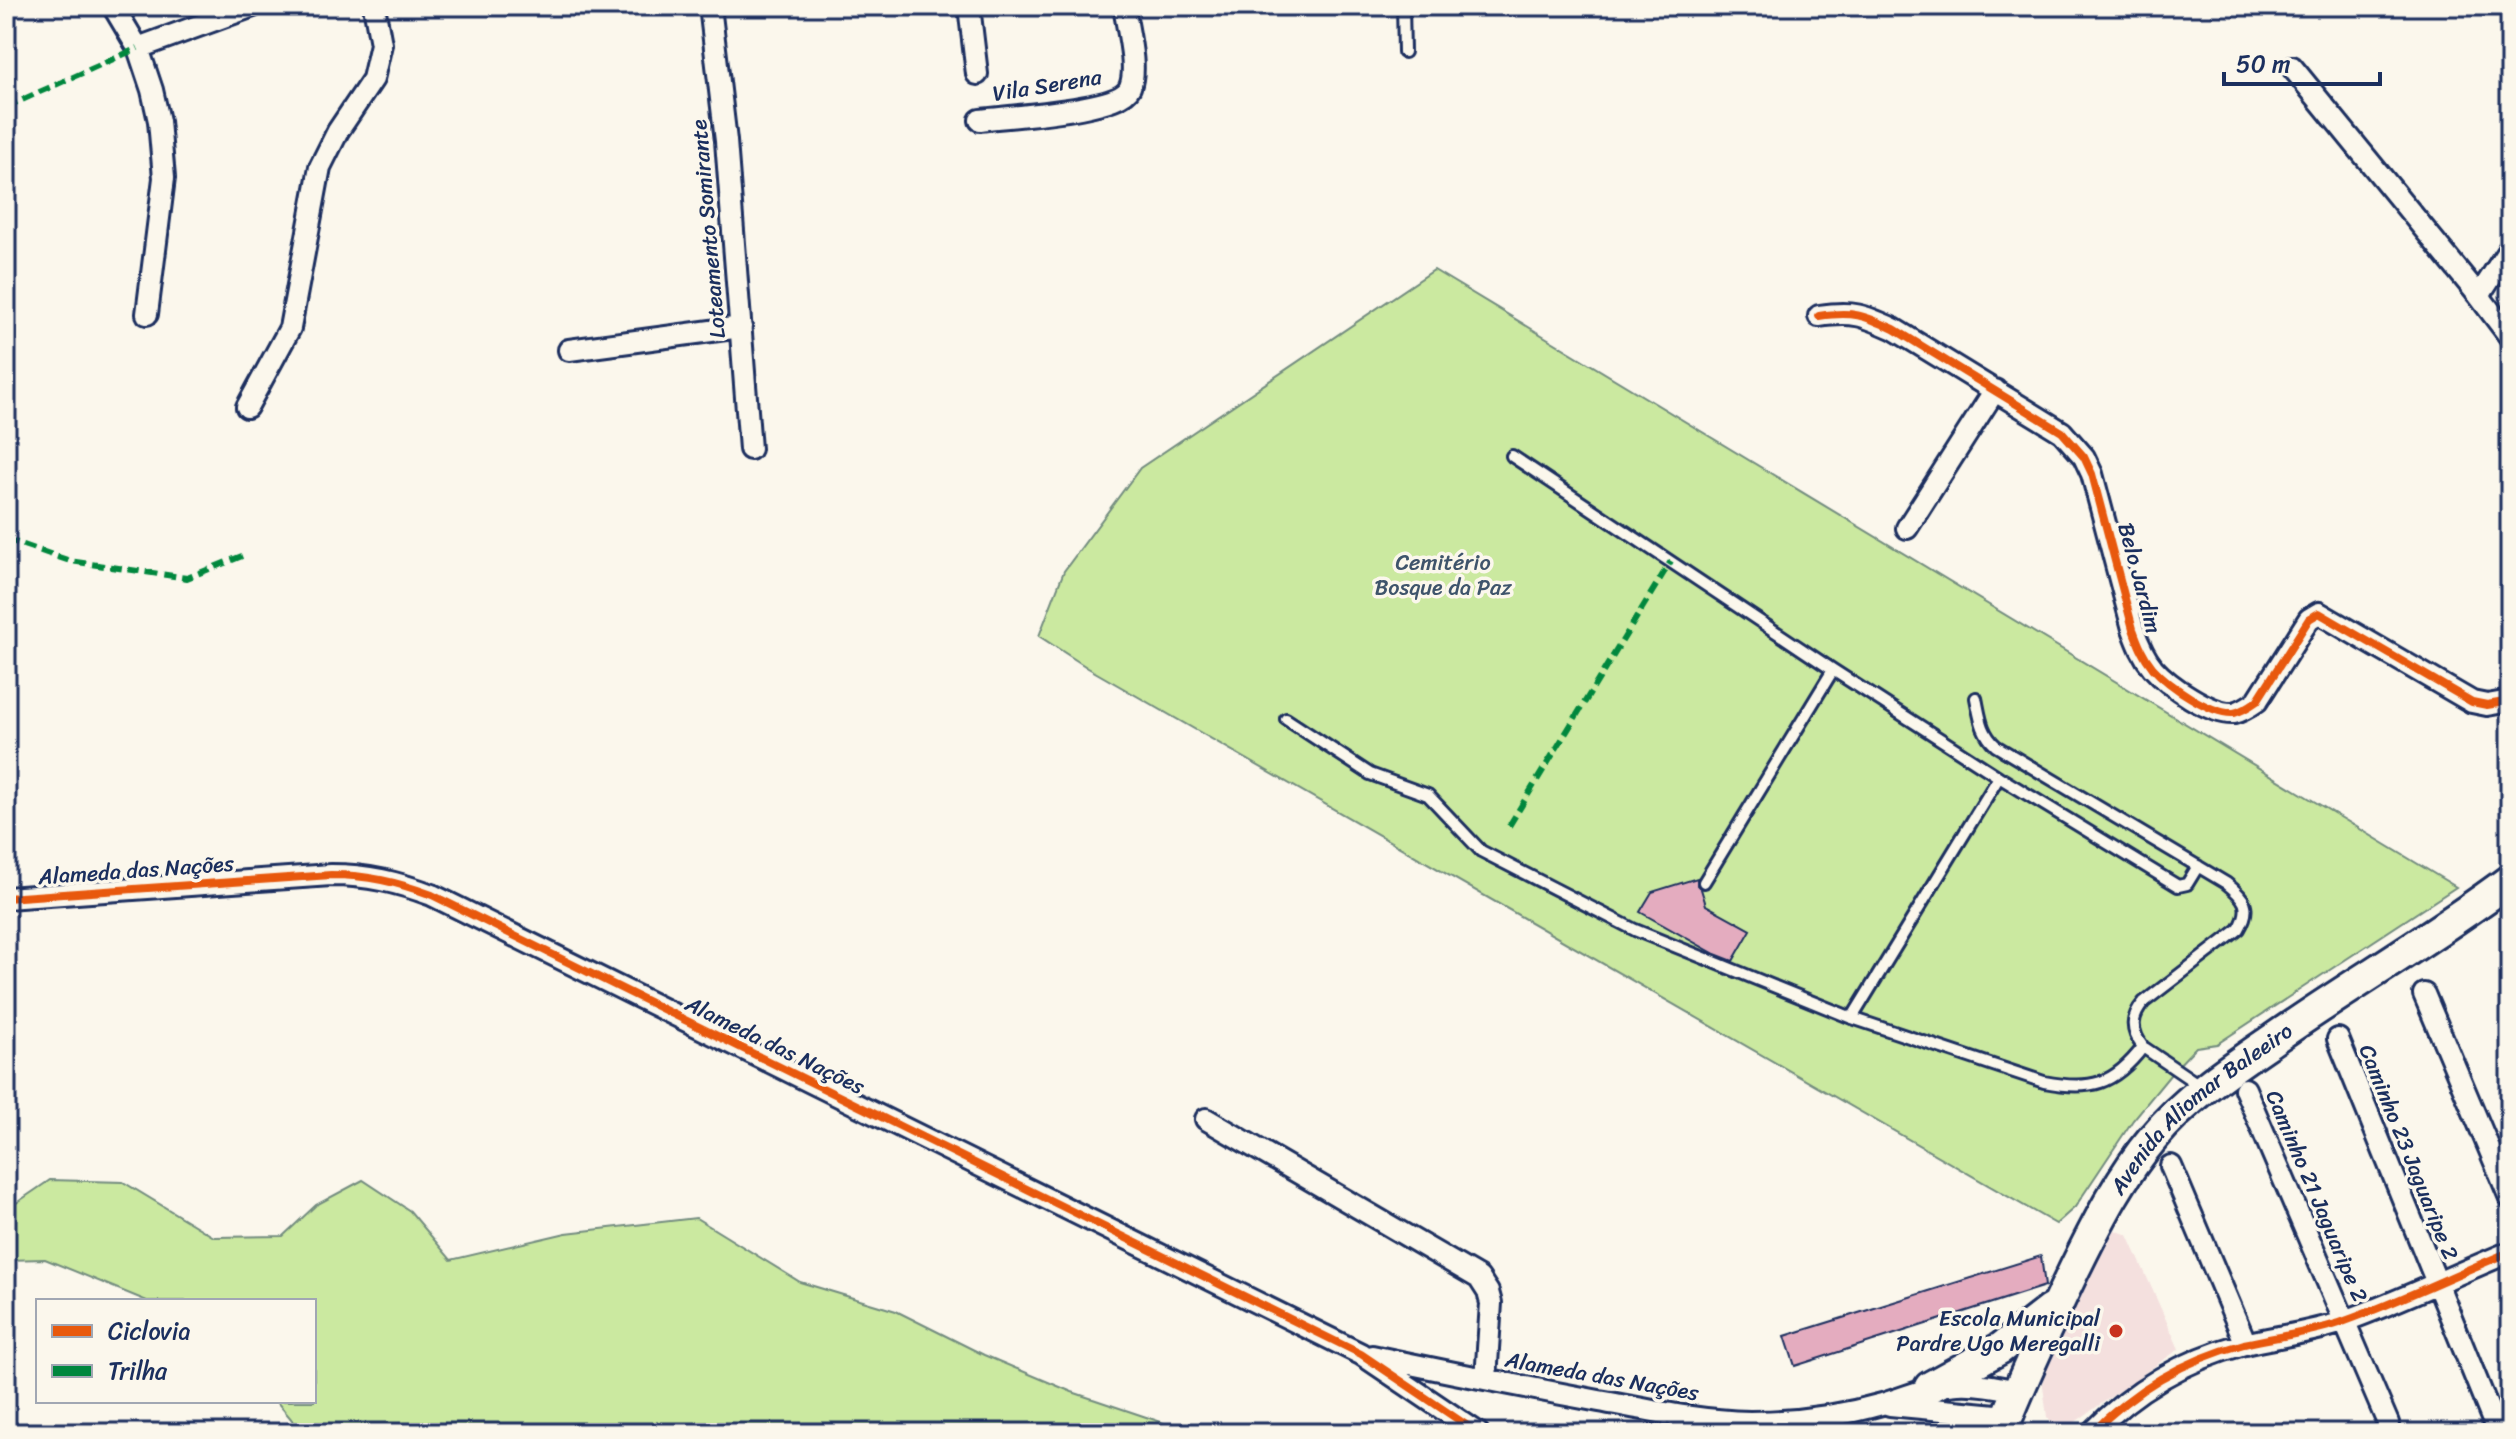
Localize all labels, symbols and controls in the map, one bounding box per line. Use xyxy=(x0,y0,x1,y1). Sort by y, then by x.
scale bar xyxy=(2224,36,2380,86)
text: 50 m xyxy=(2236,43,2291,85)
street label: Vila Serena xyxy=(990,57,1105,113)
street label: Loteamento Somirante xyxy=(679,117,737,340)
street label: Belo Jardim xyxy=(2107,518,2174,638)
park label: Cemitério Bosque da Paz xyxy=(1374,543,1512,607)
street label: Alameda das Nações xyxy=(36,844,236,896)
street label: Alameda das Nações xyxy=(677,984,872,1106)
street label: Avenida Aliomar Baleeiro xyxy=(2098,1011,2301,1203)
street label: Caminho 23 Jaguaripe 2 xyxy=(2348,1038,2470,1266)
street label: Caminho 21 Jaguaripe 2 xyxy=(2255,1084,2379,1309)
legend xyxy=(36,1299,316,1403)
place label: Escola Municipal Pardre Ugo Meregalli xyxy=(1896,1299,2101,1363)
text: Ciclovia xyxy=(108,1310,190,1352)
marker: Escola Municipal Pardre Ugo Meregalli xyxy=(2107,1322,2125,1340)
street label: Alameda das Nações xyxy=(1501,1340,1703,1412)
text: Trilha xyxy=(108,1350,168,1392)

